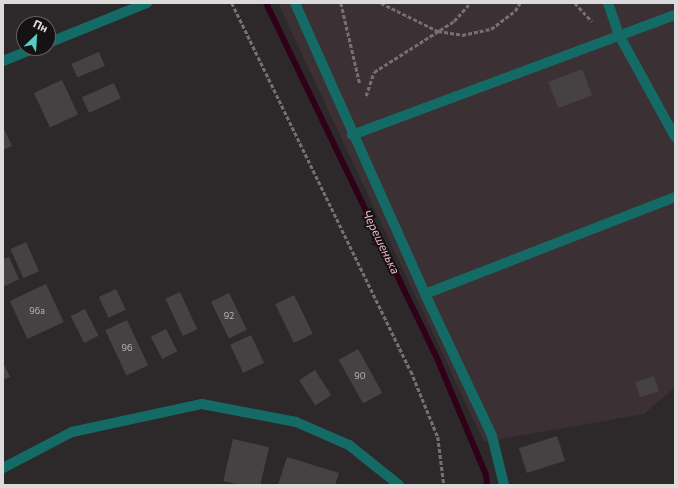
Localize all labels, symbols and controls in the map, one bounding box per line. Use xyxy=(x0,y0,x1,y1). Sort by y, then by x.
north arrow xyxy=(16,16,56,56)
text: Пн xyxy=(31,17,50,35)
water label: Черешенька xyxy=(359,208,403,276)
house number: 96а xyxy=(29,306,45,316)
house number: 92 xyxy=(224,311,234,321)
house number: 96 xyxy=(122,343,132,353)
house number: 90 xyxy=(354,371,366,381)

